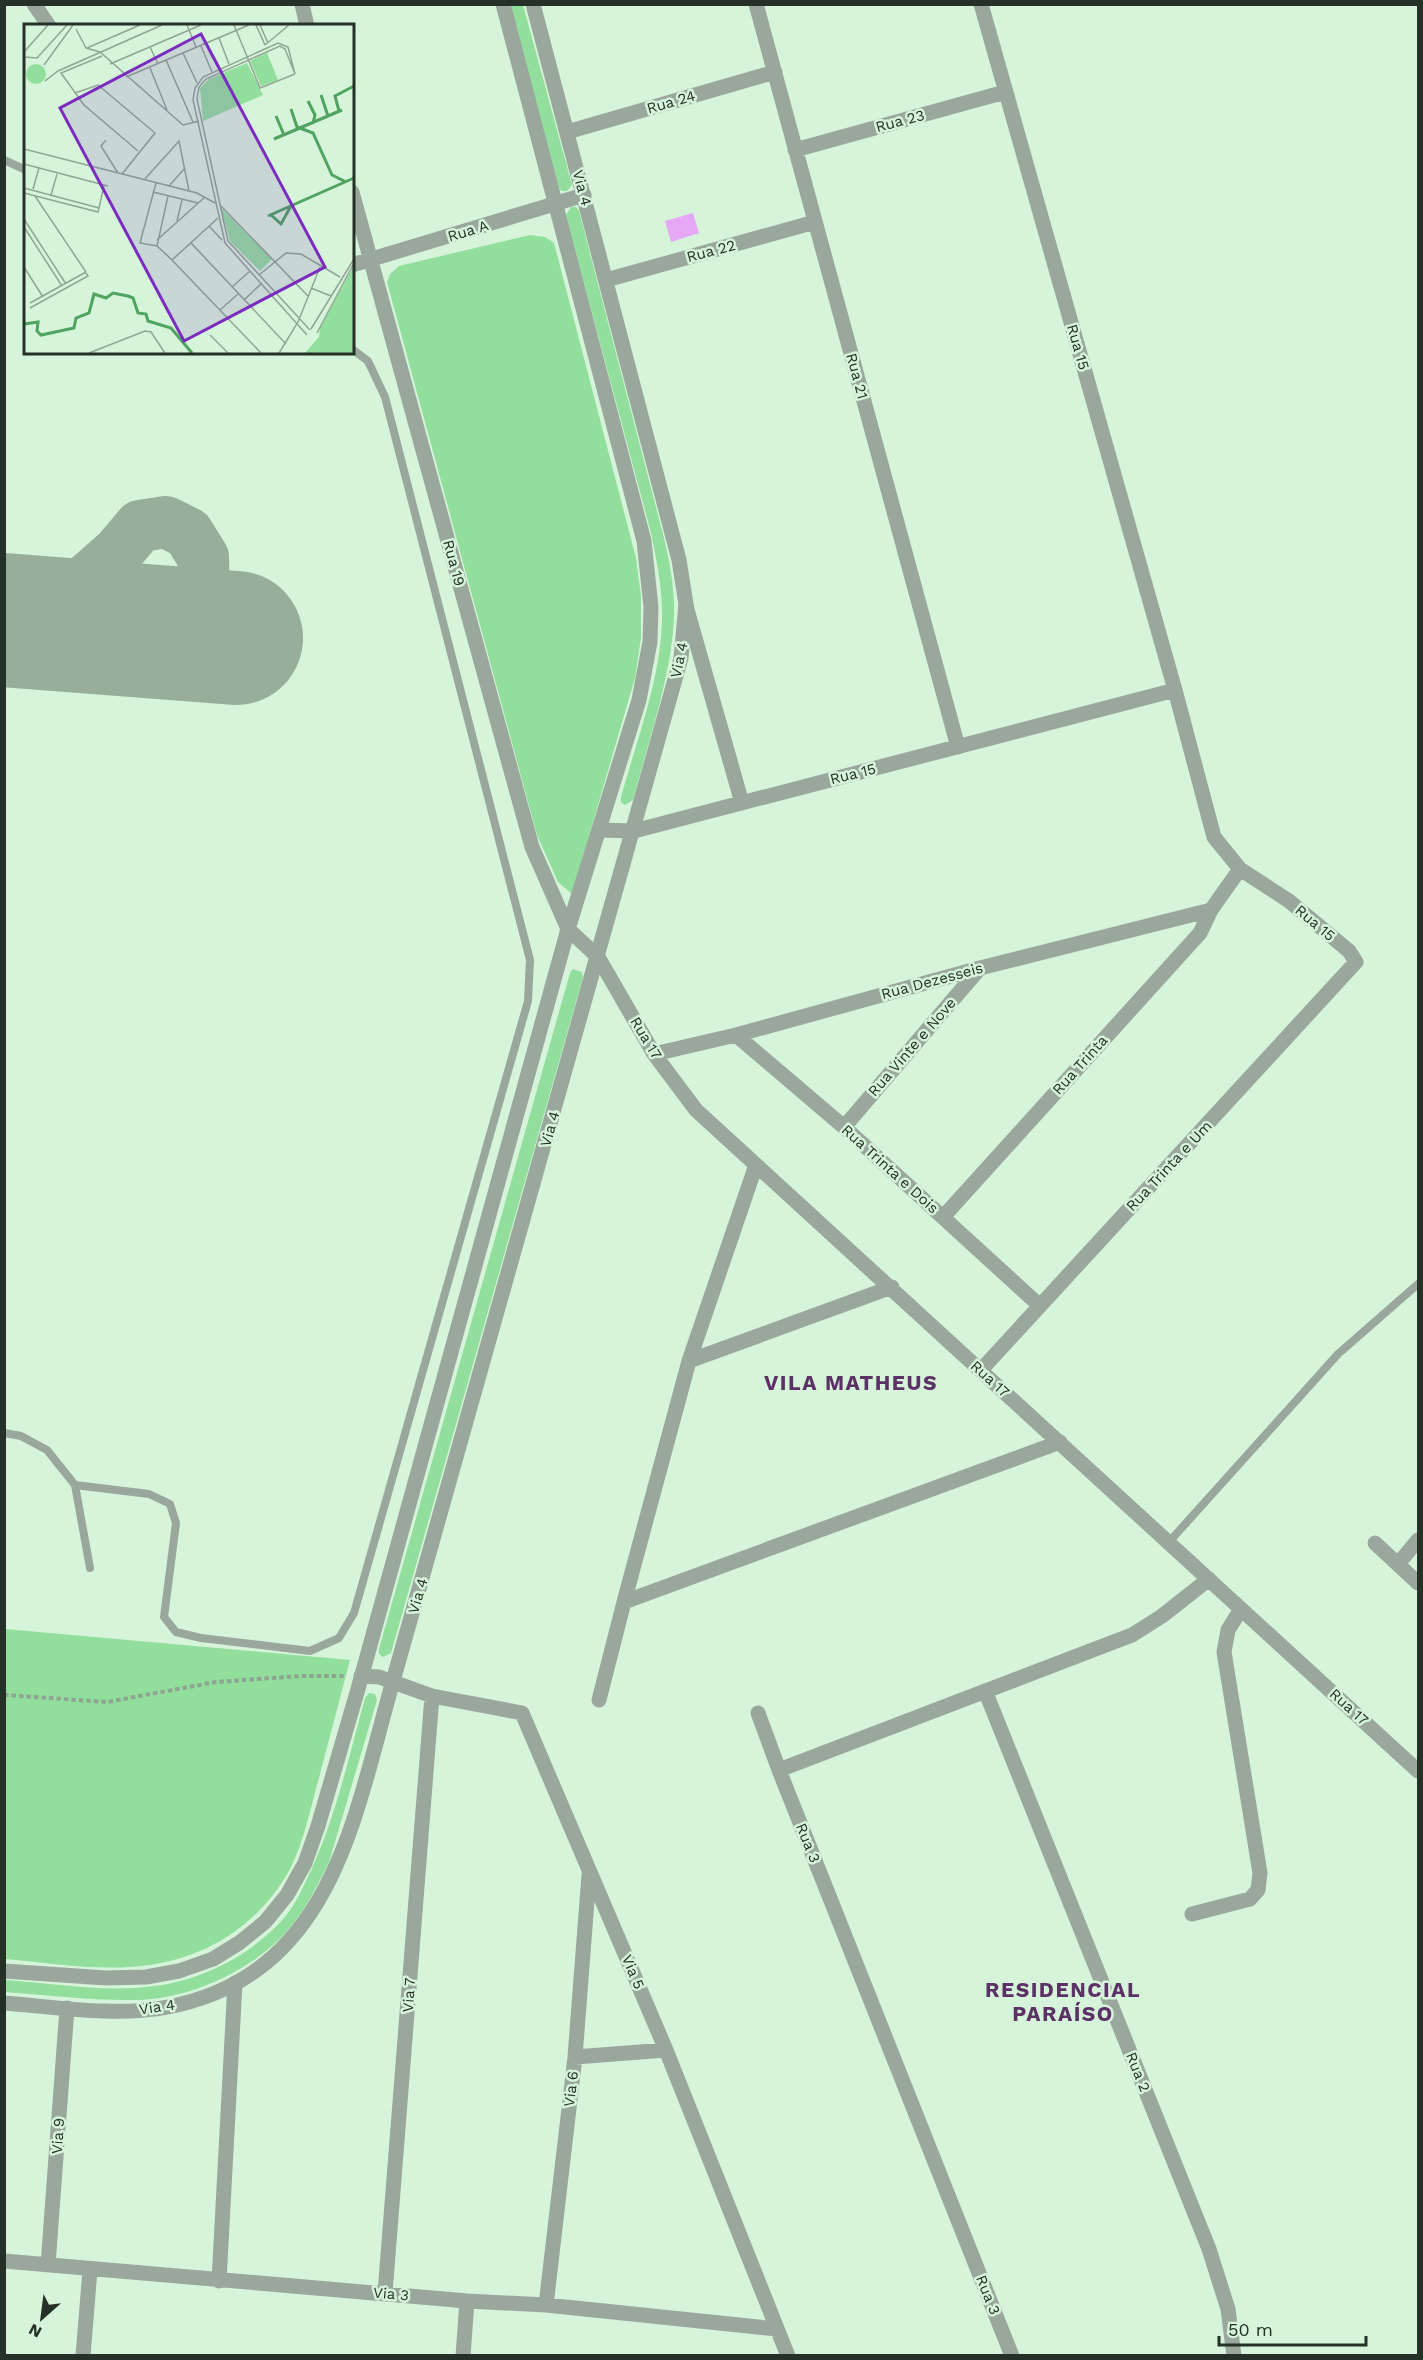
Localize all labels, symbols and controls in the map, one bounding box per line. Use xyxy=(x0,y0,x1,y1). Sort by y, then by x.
inset map xyxy=(24,24,354,354)
street label: Rua 24 xyxy=(645,86,697,118)
street label: Rua 23 xyxy=(874,106,926,136)
street label: Via 4 xyxy=(569,168,595,208)
street label: Rua A xyxy=(445,216,491,246)
street label: Rua 22 xyxy=(685,236,737,266)
street label: Rua 15 xyxy=(1063,322,1093,372)
street label: Rua 21 xyxy=(842,351,872,401)
street label: Rua 19 xyxy=(439,538,469,588)
street label: Via 4 xyxy=(666,640,692,680)
street label: Rua 15 xyxy=(828,760,878,788)
street label: Rua 15 xyxy=(1291,901,1339,945)
street label: Rua Dezesseis xyxy=(879,959,985,1003)
street label: Rua Vinte e Nove xyxy=(864,994,960,1100)
street label: Rua 17 xyxy=(626,1014,666,1062)
street label: Rua Trinta xyxy=(1049,1031,1112,1099)
street label: Via 4 xyxy=(536,1109,564,1149)
street label: Rua Trinta e Um xyxy=(1122,1117,1216,1215)
street label: Rua Trinta e Dois xyxy=(838,1121,942,1217)
street label: Rua 17 xyxy=(967,1357,1013,1401)
district label: VILA MATHEUS xyxy=(764,1370,938,1395)
street label: Via 4 xyxy=(404,1576,432,1616)
street label: Rua 17 xyxy=(1326,1685,1372,1729)
street label: Rua 3 xyxy=(792,1821,824,1865)
street label: Via 5 xyxy=(618,1952,648,1992)
street label: Via 7 xyxy=(399,1977,419,2013)
district label: RESIDENCIAL PARAÍSO xyxy=(985,1977,1141,2026)
street label: Via 4 xyxy=(138,1996,176,2018)
street label: Rua 2 xyxy=(1122,2050,1154,2094)
street label: Via 6 xyxy=(560,2070,582,2108)
street label: Via 9 xyxy=(48,2117,68,2155)
street label: Rua 3 xyxy=(972,2273,1004,2317)
street label: Via 3 xyxy=(372,2283,410,2305)
north arrow xyxy=(12,2288,72,2348)
scale bar xyxy=(1219,2309,1366,2347)
text: 50 m xyxy=(1228,2319,1273,2340)
text: N xyxy=(25,2320,45,2342)

